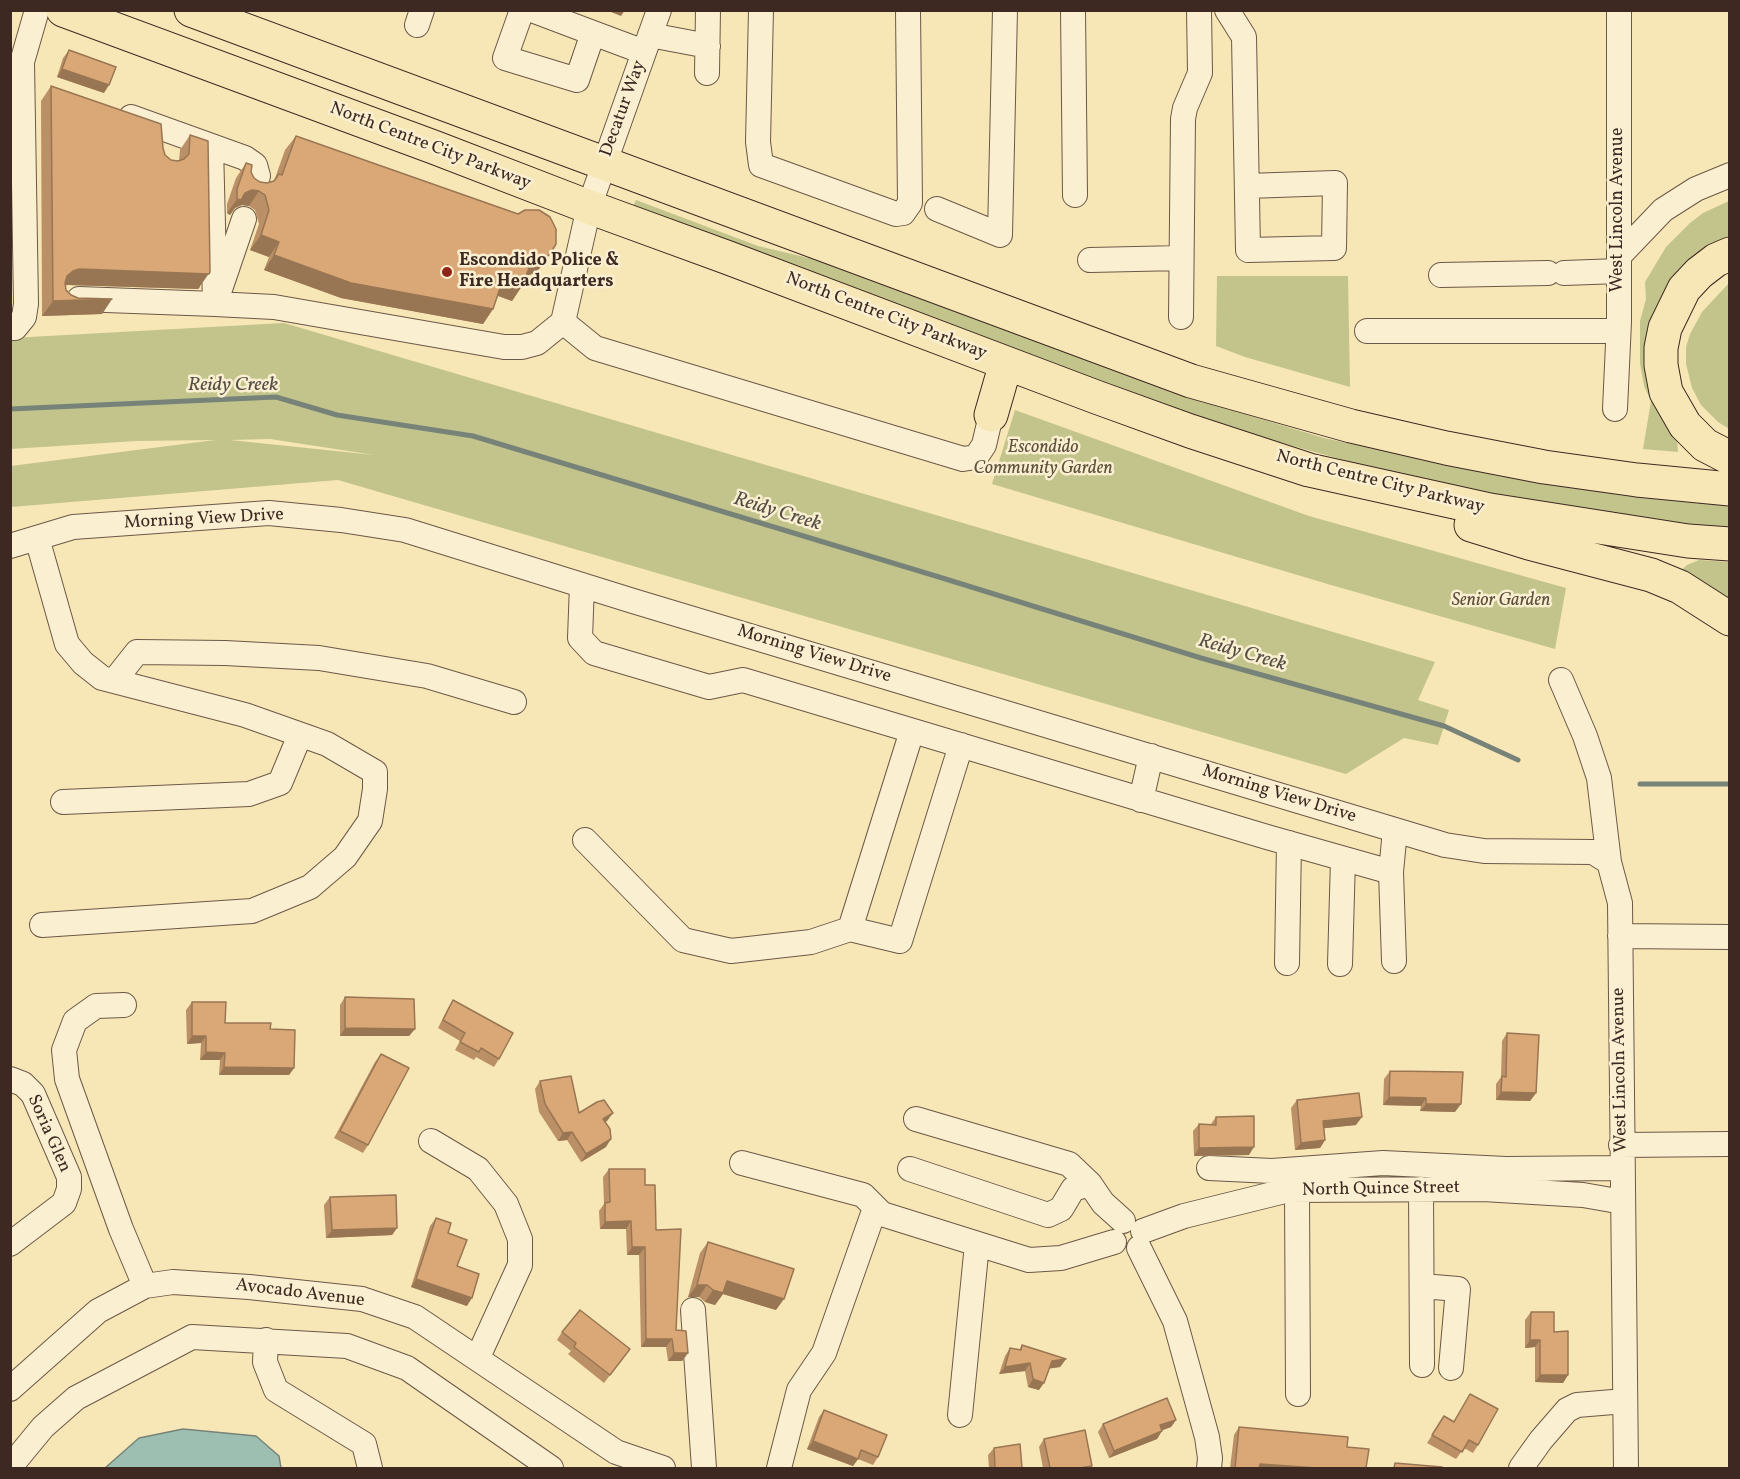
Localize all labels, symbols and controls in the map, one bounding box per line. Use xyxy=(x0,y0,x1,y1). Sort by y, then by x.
street label: Decatur Way xyxy=(597,58,651,160)
street label: North Centre City Parkway xyxy=(326,99,534,195)
street label: West Lincoln Avenue xyxy=(1608,127,1630,293)
place label: Escondido Police & Fire Headquarters xyxy=(459,251,619,294)
marker: Escondido Police & Fire Headquarters xyxy=(440,265,454,279)
street label: North Centre City Parkway xyxy=(782,269,990,365)
water label: Reidy Creek xyxy=(188,374,278,398)
park label: Escondido Community Garden xyxy=(973,438,1113,480)
street label: North Centre City Parkway xyxy=(1274,447,1486,519)
water label: Reidy Creek xyxy=(730,488,824,538)
street label: Morning View Drive xyxy=(124,505,284,535)
park label: Senior Garden xyxy=(1452,591,1550,613)
street label: Morning View Drive xyxy=(734,621,894,689)
water label: Reidy Creek xyxy=(1195,630,1289,678)
street label: Morning View Drive xyxy=(1199,761,1359,829)
street label: West Lincoln Avenue xyxy=(1609,987,1633,1153)
street label: Soria Glen xyxy=(21,1092,75,1176)
street label: North Quince Street xyxy=(1302,1178,1460,1202)
street label: Avocado Avenue xyxy=(234,1275,366,1313)

